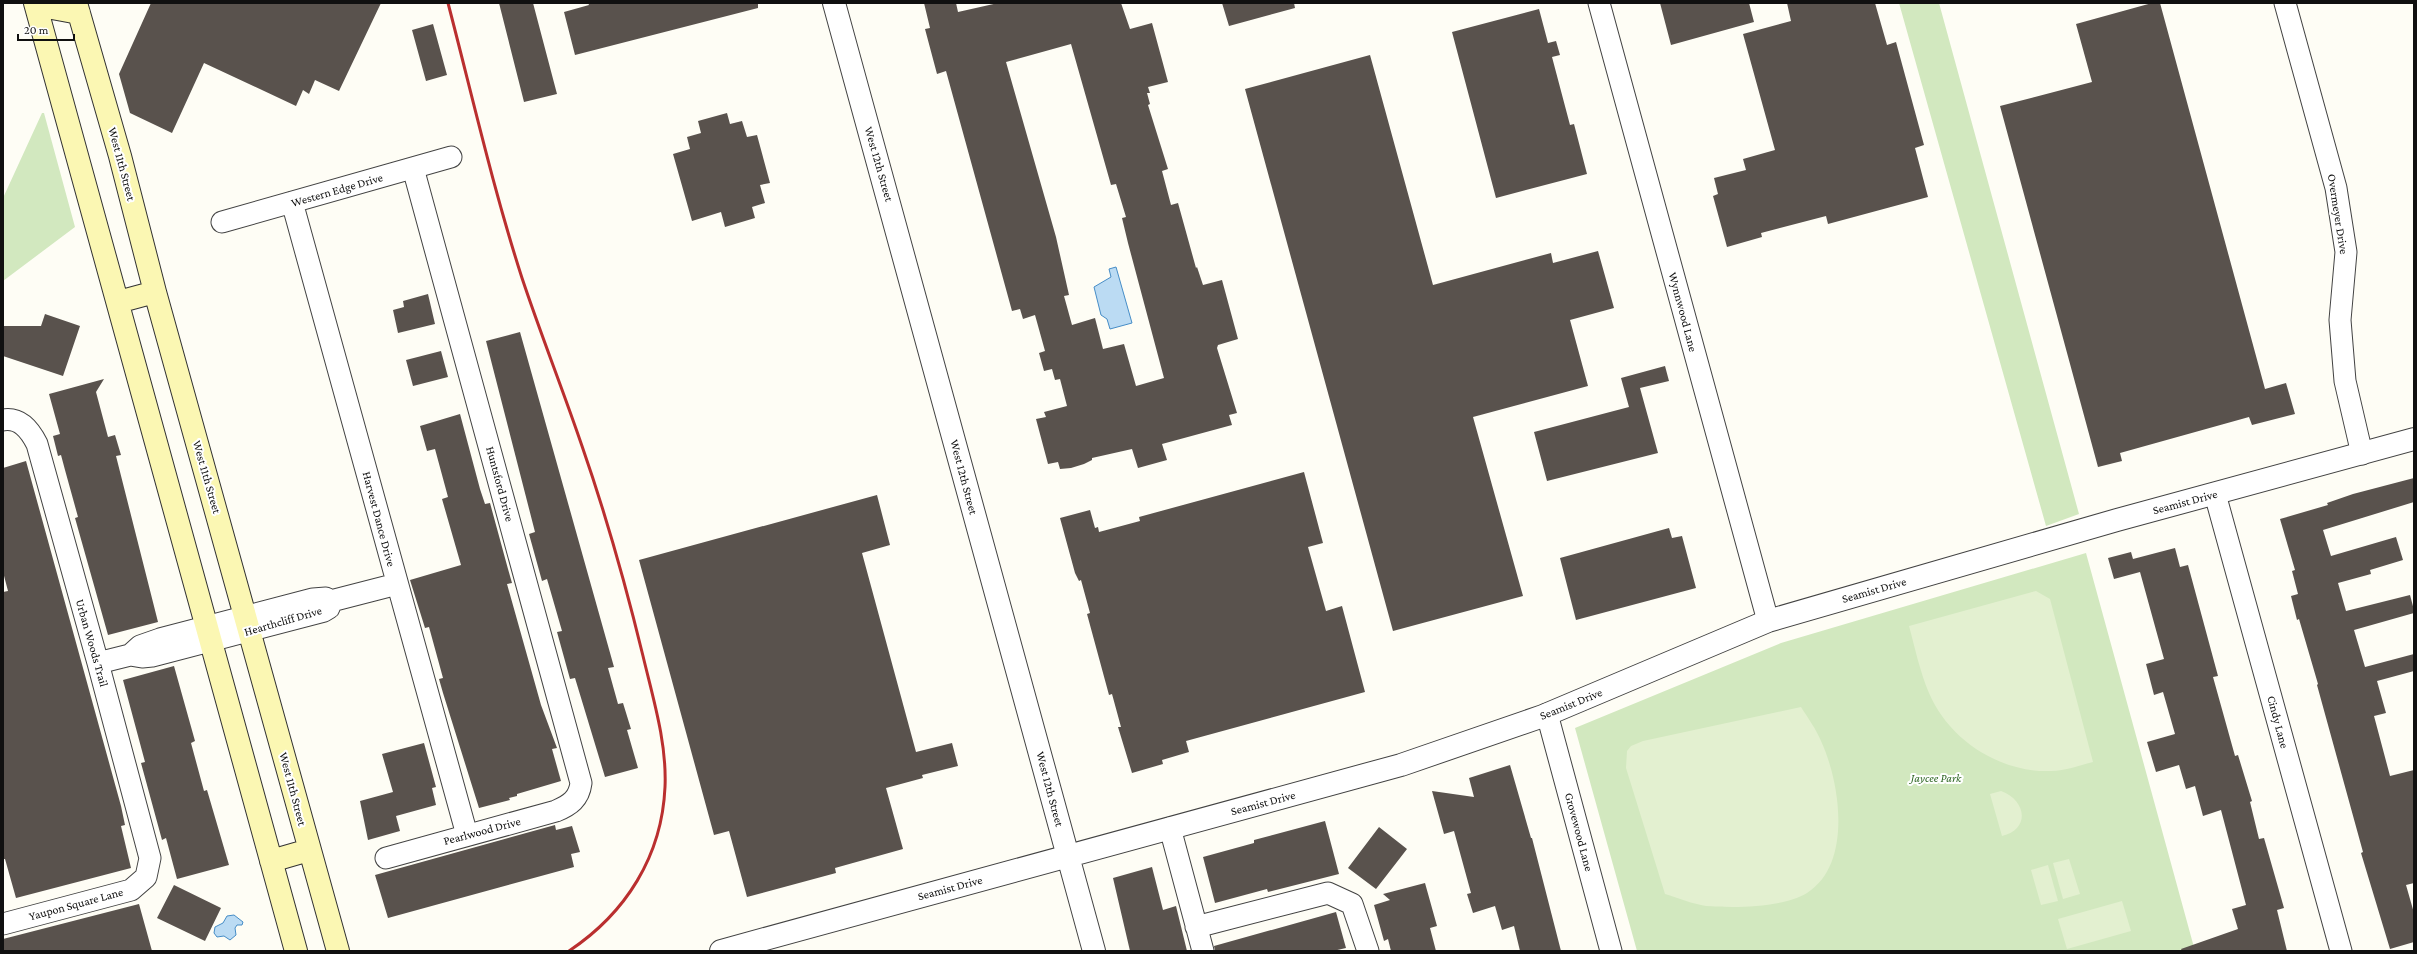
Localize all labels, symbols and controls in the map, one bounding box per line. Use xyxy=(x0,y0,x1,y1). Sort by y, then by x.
scale bar xyxy=(18,16,74,42)
text: 20 m xyxy=(24,23,49,37)
street label: West 12th Street xyxy=(862,125,897,204)
street label: West 11th Street xyxy=(105,126,139,203)
street label: Western Edge Drive xyxy=(289,170,385,210)
street label: Overmeyer Drive xyxy=(2325,173,2351,255)
street label: Wynnwood Lane xyxy=(1666,271,1700,353)
street label: West 12th Street xyxy=(947,438,981,517)
street label: West 11th Street xyxy=(190,439,224,516)
street label: Huntsford Drive xyxy=(483,445,517,523)
street label: Harvest Dance Drive xyxy=(360,470,398,568)
street label: Seamist Drive xyxy=(2151,487,2219,517)
street label: Seamist Drive xyxy=(1840,574,1908,606)
street label: Urban Woods Trail xyxy=(73,598,111,688)
street label: Hearthcliff Drive xyxy=(243,603,323,639)
street label: Seamist Drive xyxy=(1538,685,1604,723)
street label: Cindy Lane xyxy=(2264,694,2292,750)
street label: West 12th Street xyxy=(1033,750,1067,829)
street label: West 11th Street xyxy=(276,751,310,828)
park label: Jaycee Park xyxy=(1909,771,1962,785)
street label: Seamist Drive xyxy=(1229,788,1297,818)
street label: Grovewood Lane xyxy=(1562,791,1596,873)
street label: Pearlwood Drive xyxy=(442,814,522,848)
street label: Seamist Drive xyxy=(916,873,984,903)
street label: Yaupon Square Lane xyxy=(27,885,125,923)

